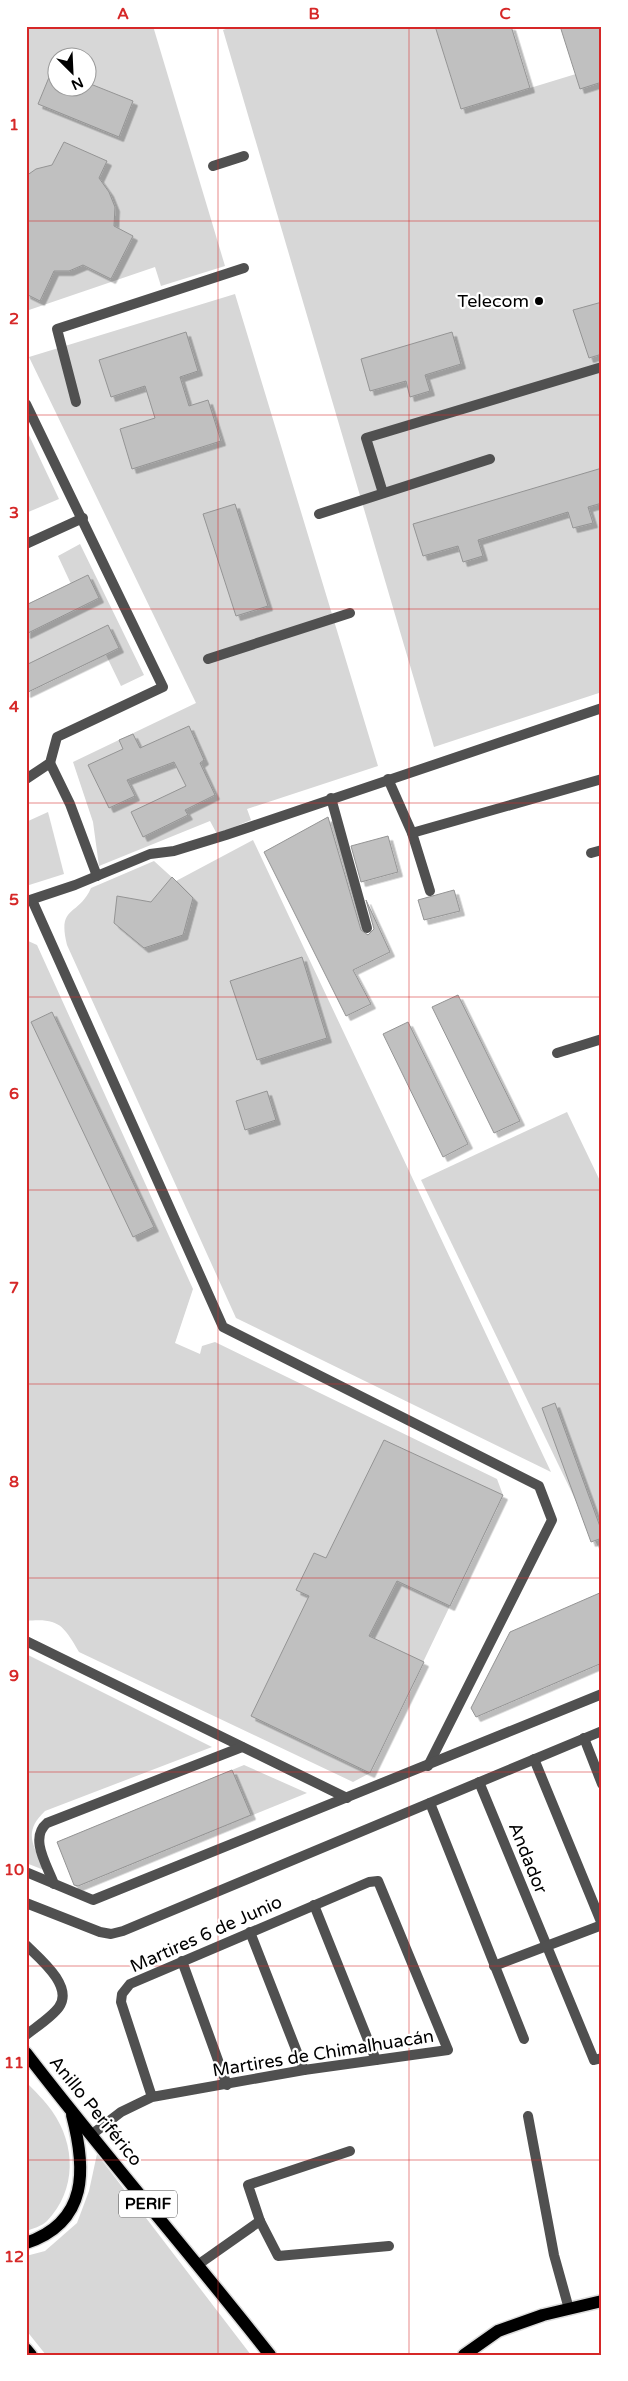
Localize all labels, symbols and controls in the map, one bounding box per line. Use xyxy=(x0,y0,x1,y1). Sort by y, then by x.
text: A xyxy=(117,4,129,24)
text: B xyxy=(308,4,320,24)
text: C xyxy=(499,4,511,24)
north arrow xyxy=(48,48,98,98)
text: N xyxy=(68,73,86,93)
text: 1 xyxy=(9,115,19,135)
place label: Telecom xyxy=(457,290,529,312)
marker: Telecom xyxy=(533,295,545,307)
text: 2 xyxy=(9,309,19,329)
text: 3 xyxy=(9,503,19,523)
text: 4 xyxy=(9,697,19,717)
text: 5 xyxy=(9,890,19,910)
text: 6 xyxy=(9,1084,19,1104)
text: 7 xyxy=(9,1278,19,1298)
text: 8 xyxy=(9,1472,19,1492)
text: 9 xyxy=(9,1666,19,1686)
street label: Andador xyxy=(504,1819,552,1897)
text: 10 xyxy=(4,1860,24,1880)
street label: Martires 6 de Junio xyxy=(127,1891,285,1977)
street label: Martires de Chimalhuacán xyxy=(211,2025,435,2081)
street label: Anillo Periférico xyxy=(45,2052,147,2170)
text: 11 xyxy=(4,2053,24,2073)
road number: PERIF xyxy=(119,2190,177,2218)
text: 12 xyxy=(4,2247,24,2267)

